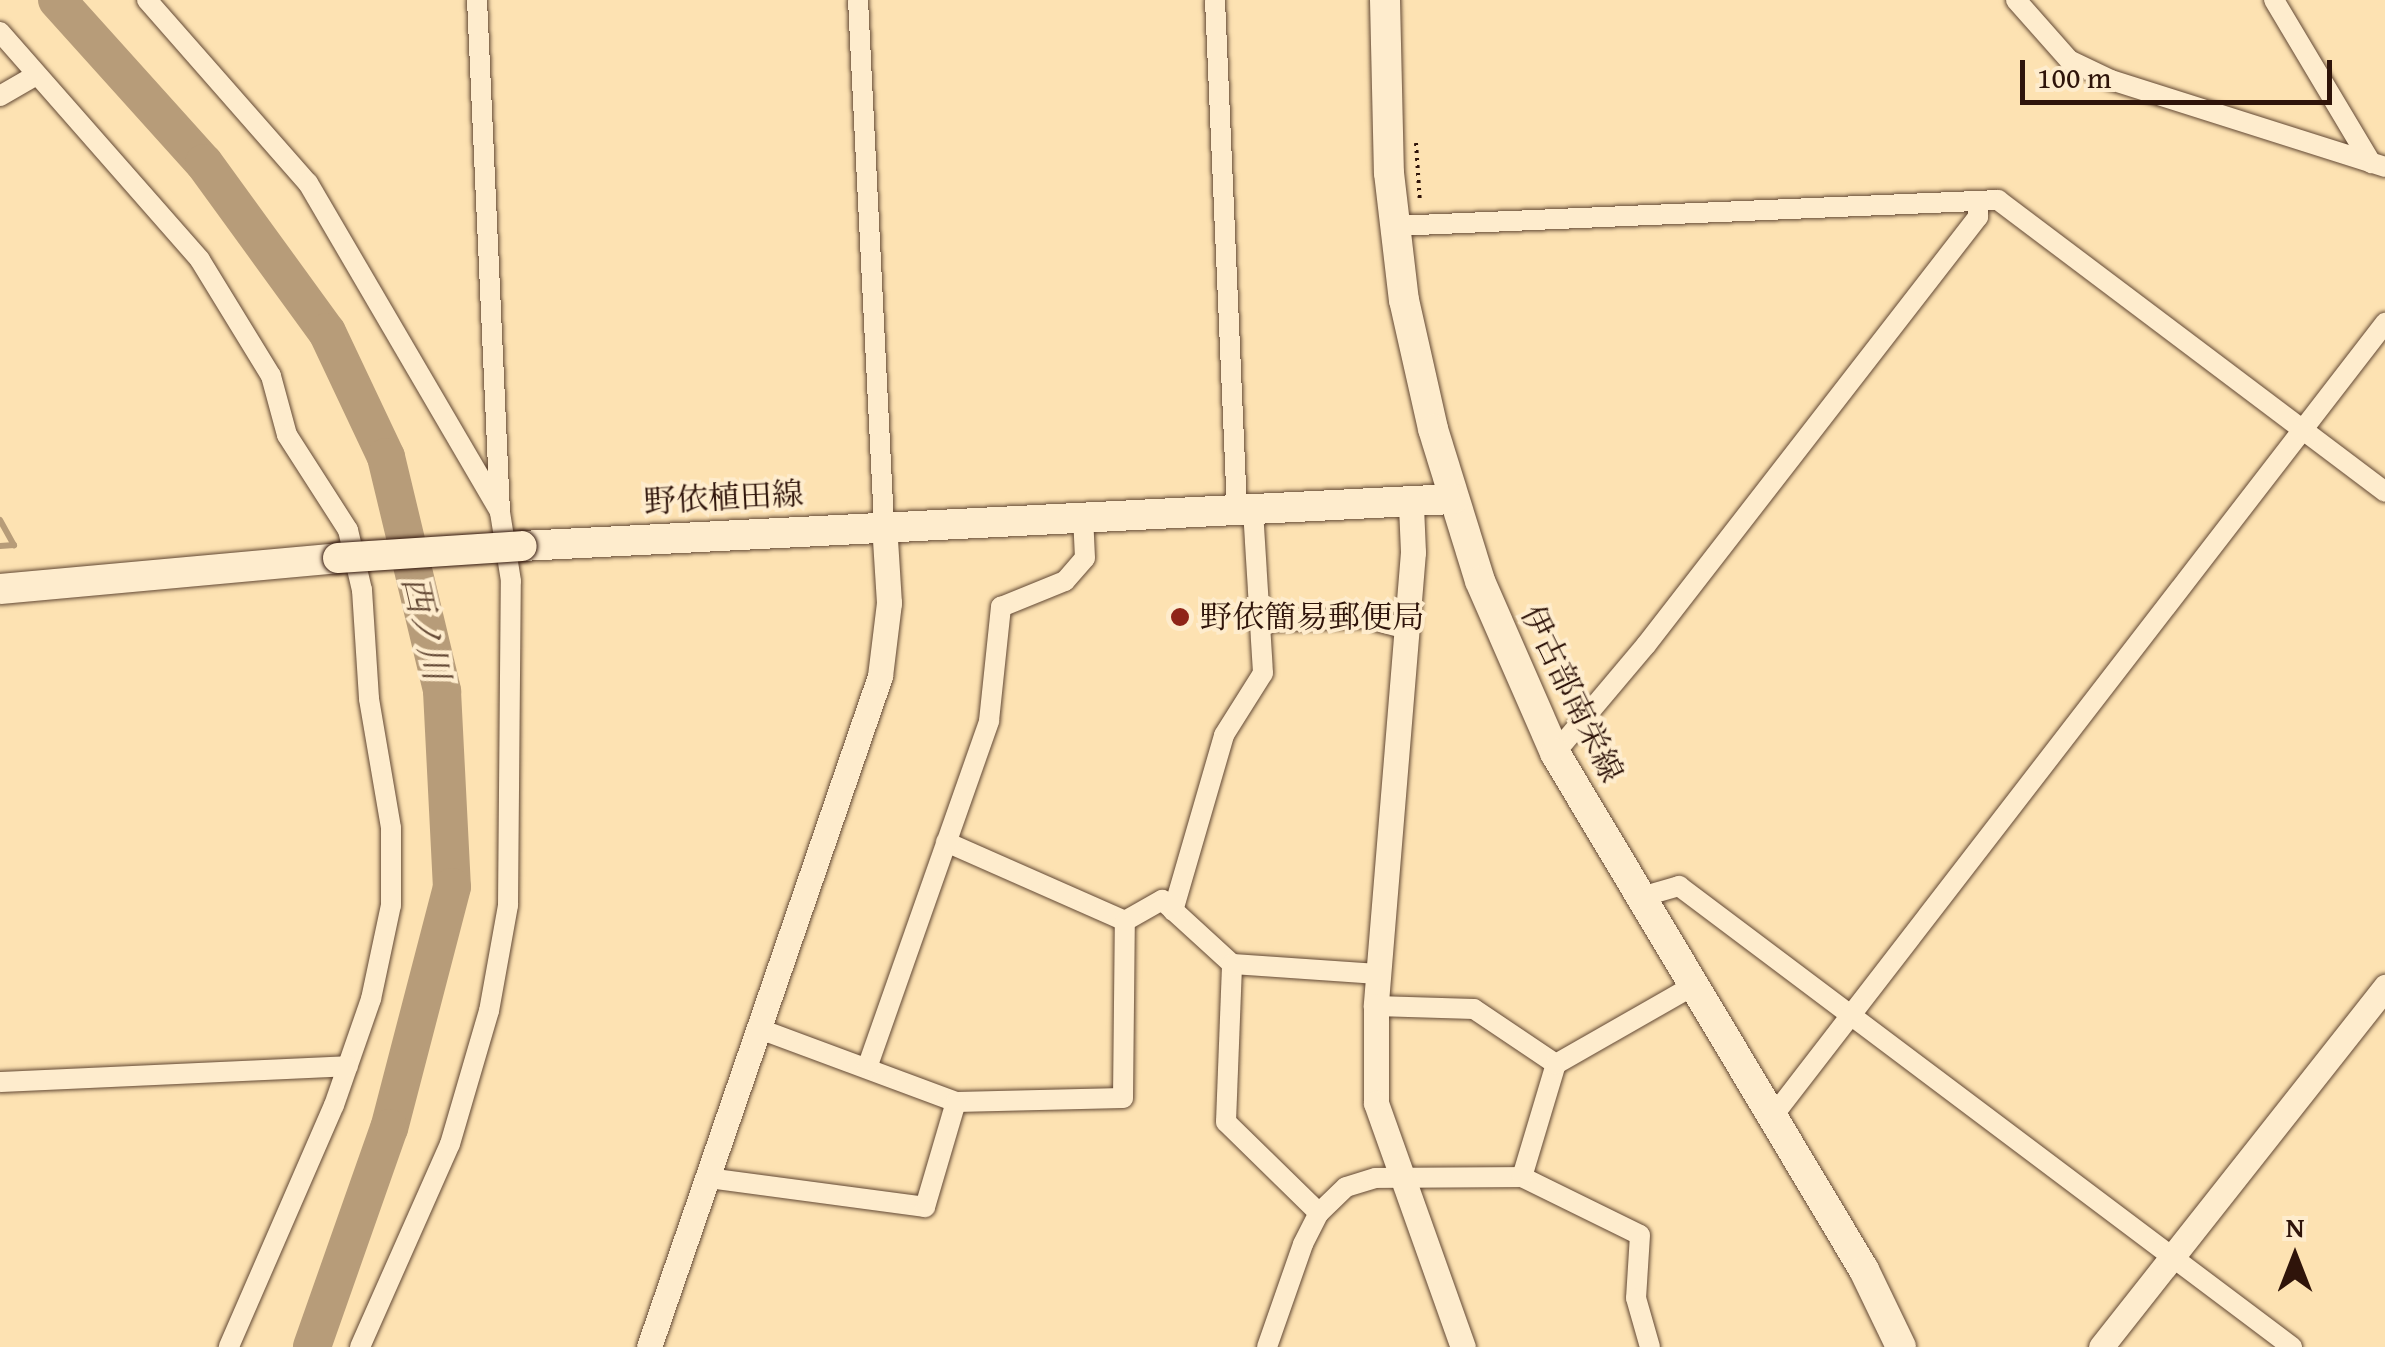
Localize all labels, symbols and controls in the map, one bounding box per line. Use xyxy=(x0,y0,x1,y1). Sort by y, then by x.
scale bar xyxy=(2025,40,2338,102)
text: 100 m xyxy=(2037,55,2111,99)
street label: 野依植田線 xyxy=(643,475,805,521)
water label: 西ノ川 xyxy=(394,572,458,684)
place label: 野依簡易郵便局 xyxy=(1200,598,1424,636)
street label: 伊古部南栄線 xyxy=(1513,599,1631,789)
marker: 野依簡易郵便局 xyxy=(1169,606,1191,628)
text: N xyxy=(2286,1206,2304,1247)
north arrow xyxy=(2245,1207,2345,1307)

